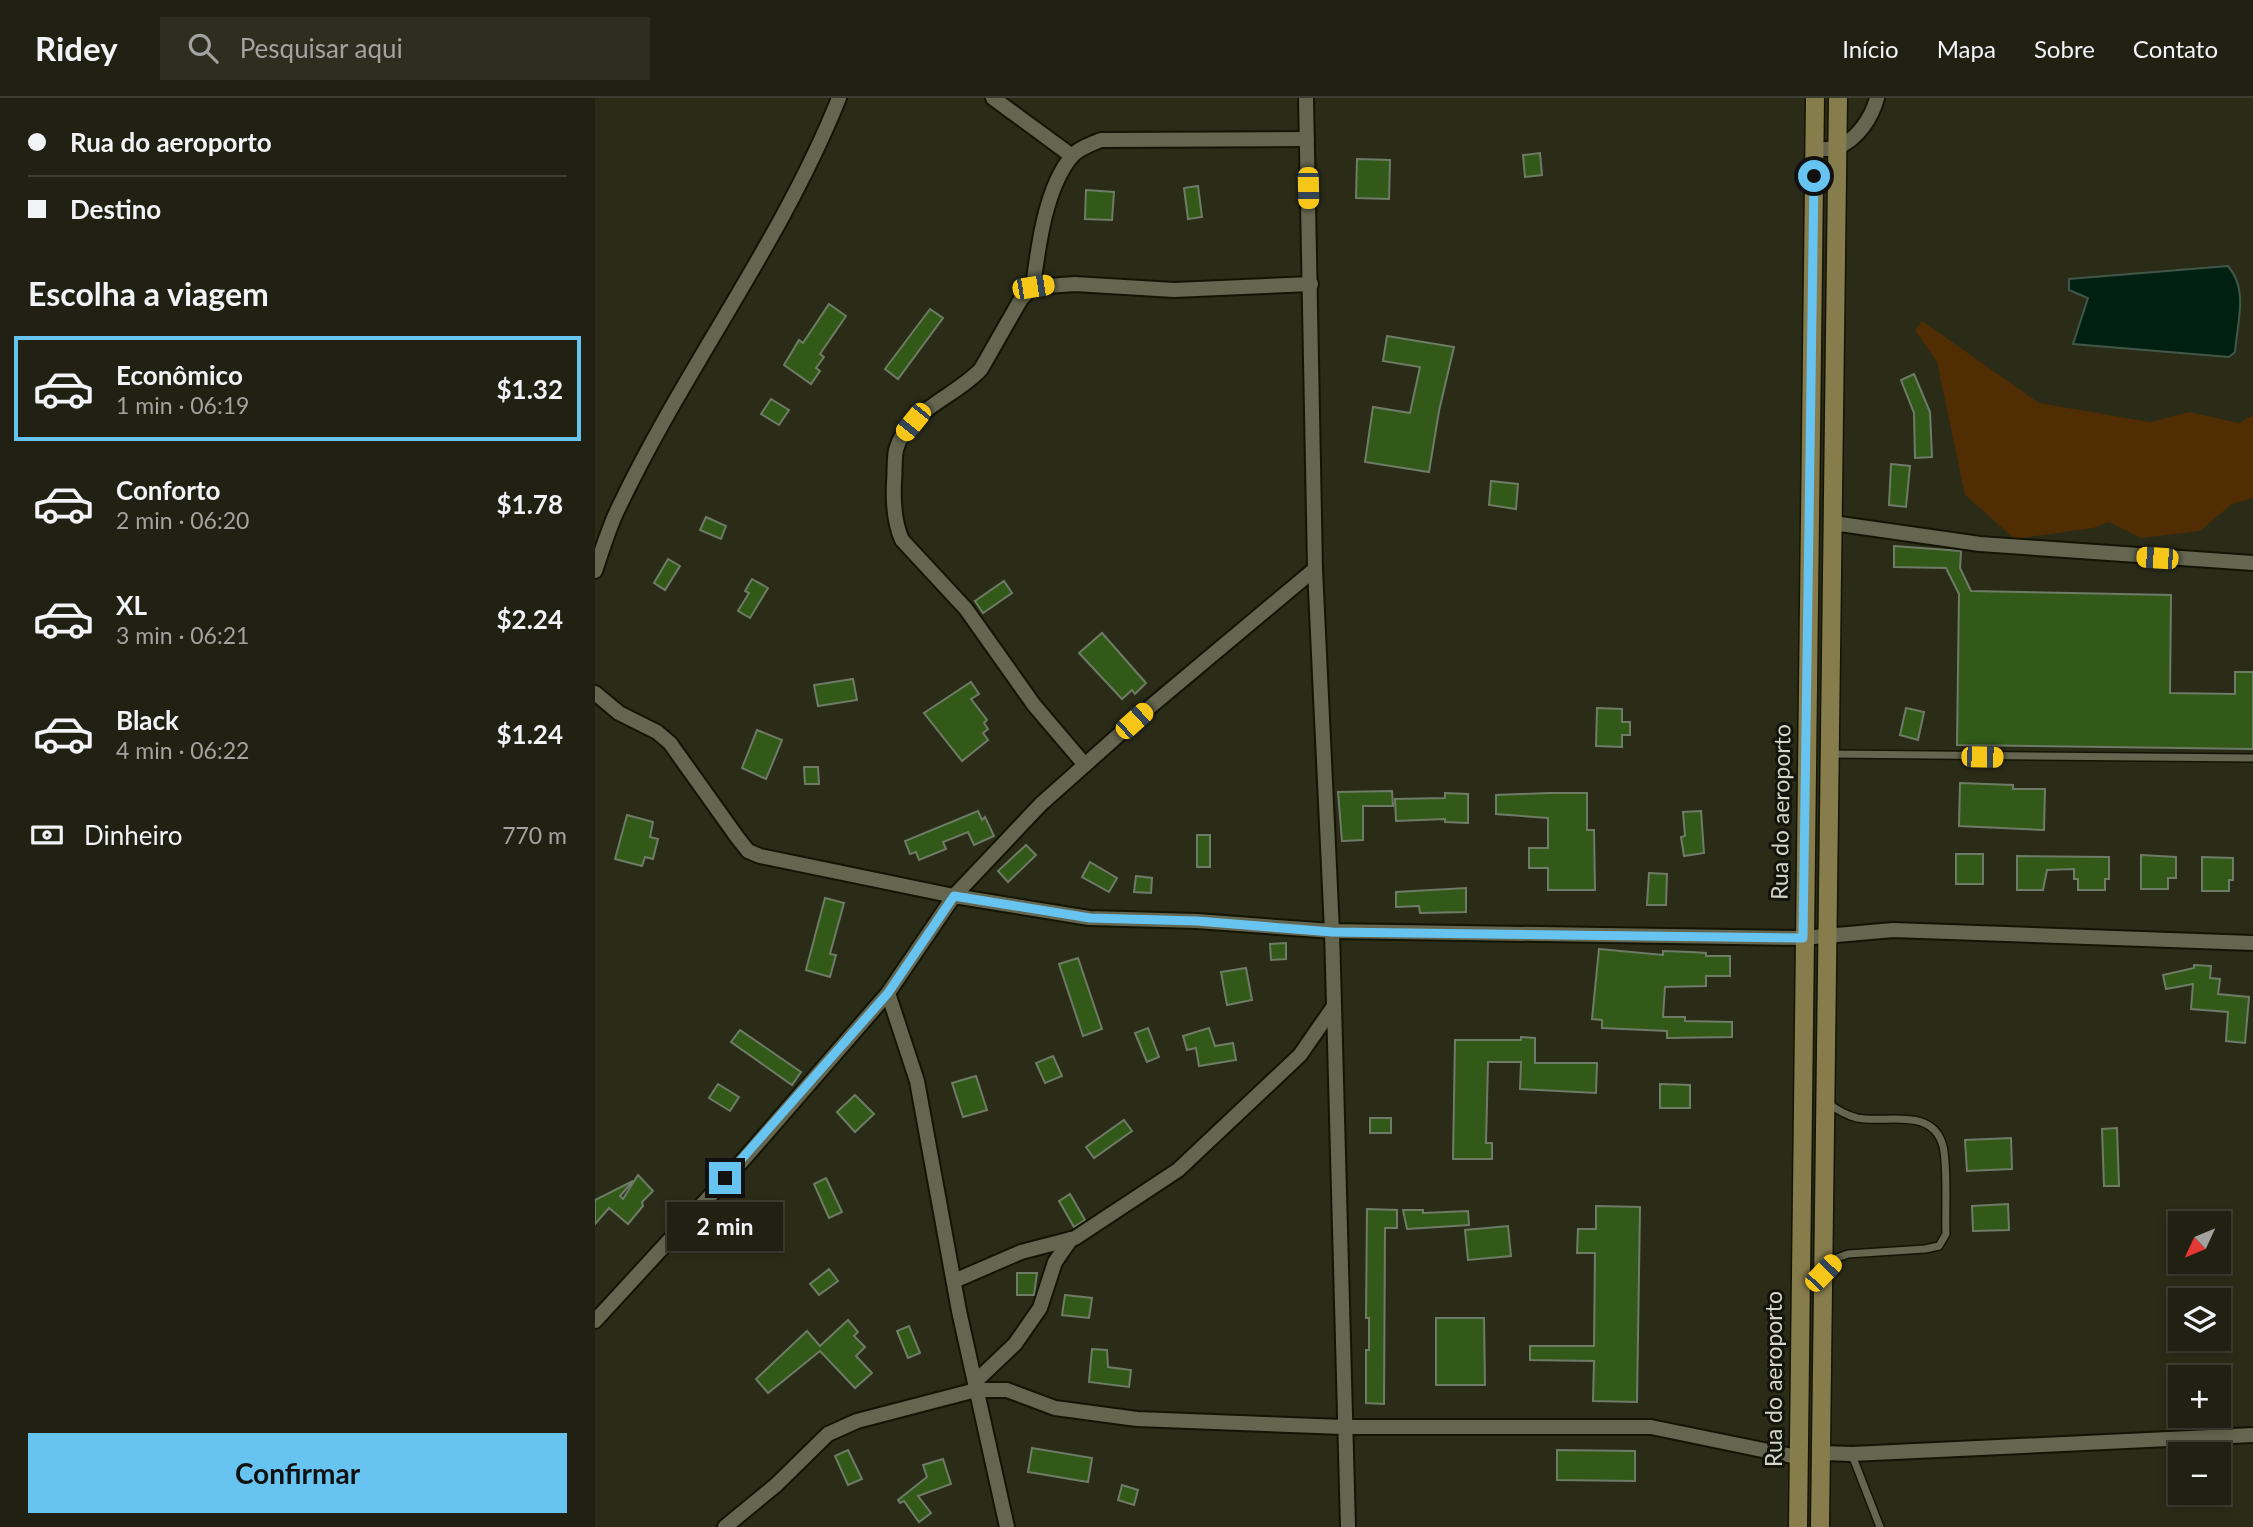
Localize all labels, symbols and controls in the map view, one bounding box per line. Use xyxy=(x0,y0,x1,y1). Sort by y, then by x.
search box xyxy=(160,17,650,80)
text: Ridey xyxy=(35,28,118,68)
icon: search xyxy=(184,29,222,67)
text: Pesquisar aqui xyxy=(240,32,403,64)
text: Início xyxy=(1842,34,1899,63)
text: Mapa xyxy=(1937,34,1996,63)
text: Sobre xyxy=(2034,34,2095,63)
text: Contato xyxy=(2133,34,2218,63)
text: Rua do aeroporto xyxy=(70,126,272,158)
route start xyxy=(1798,160,1830,192)
car xyxy=(1298,167,1319,209)
text: Destino xyxy=(70,193,161,225)
car xyxy=(1011,273,1056,301)
text: Escolha a viagem xyxy=(28,274,269,313)
icon: car xyxy=(32,357,95,420)
text: Econômico xyxy=(116,359,243,391)
text: $1.32 xyxy=(497,373,563,405)
text: 1 min · 06:19 xyxy=(116,391,249,419)
car xyxy=(892,399,935,445)
icon: car xyxy=(32,472,95,535)
text: Conforto xyxy=(116,474,220,506)
text: $1.78 xyxy=(497,488,563,520)
text: 2 min · 06:20 xyxy=(116,506,249,534)
car xyxy=(2136,546,2179,570)
icon: car xyxy=(32,587,95,650)
text: XL xyxy=(116,589,147,621)
text: $2.24 xyxy=(497,603,563,635)
text: 3 min · 06:21 xyxy=(116,621,249,649)
car xyxy=(1112,699,1157,743)
icon: car xyxy=(32,702,95,765)
text: Black xyxy=(116,704,179,736)
text: $1.24 xyxy=(497,718,563,750)
street label: Rua do aeroporto xyxy=(1764,724,1796,900)
text: 4 min · 06:22 xyxy=(116,736,249,764)
car xyxy=(1961,746,2004,768)
icon: cash xyxy=(28,816,66,854)
text: Dinheiro xyxy=(84,819,182,851)
text: 770 m xyxy=(502,821,567,849)
route end xyxy=(709,1162,741,1194)
callout: 2 min xyxy=(667,1202,783,1252)
north arrow xyxy=(2168,1211,2231,1274)
map controls xyxy=(2168,1211,2231,1505)
text: 2 min xyxy=(696,1212,754,1240)
car xyxy=(1801,1251,1846,1295)
button: layers xyxy=(2168,1288,2231,1351)
street label: Rua do aeroporto xyxy=(1759,1291,1787,1467)
button: + xyxy=(2168,1365,2231,1428)
button: Confirmar xyxy=(28,1433,567,1513)
button: − xyxy=(2168,1442,2231,1505)

